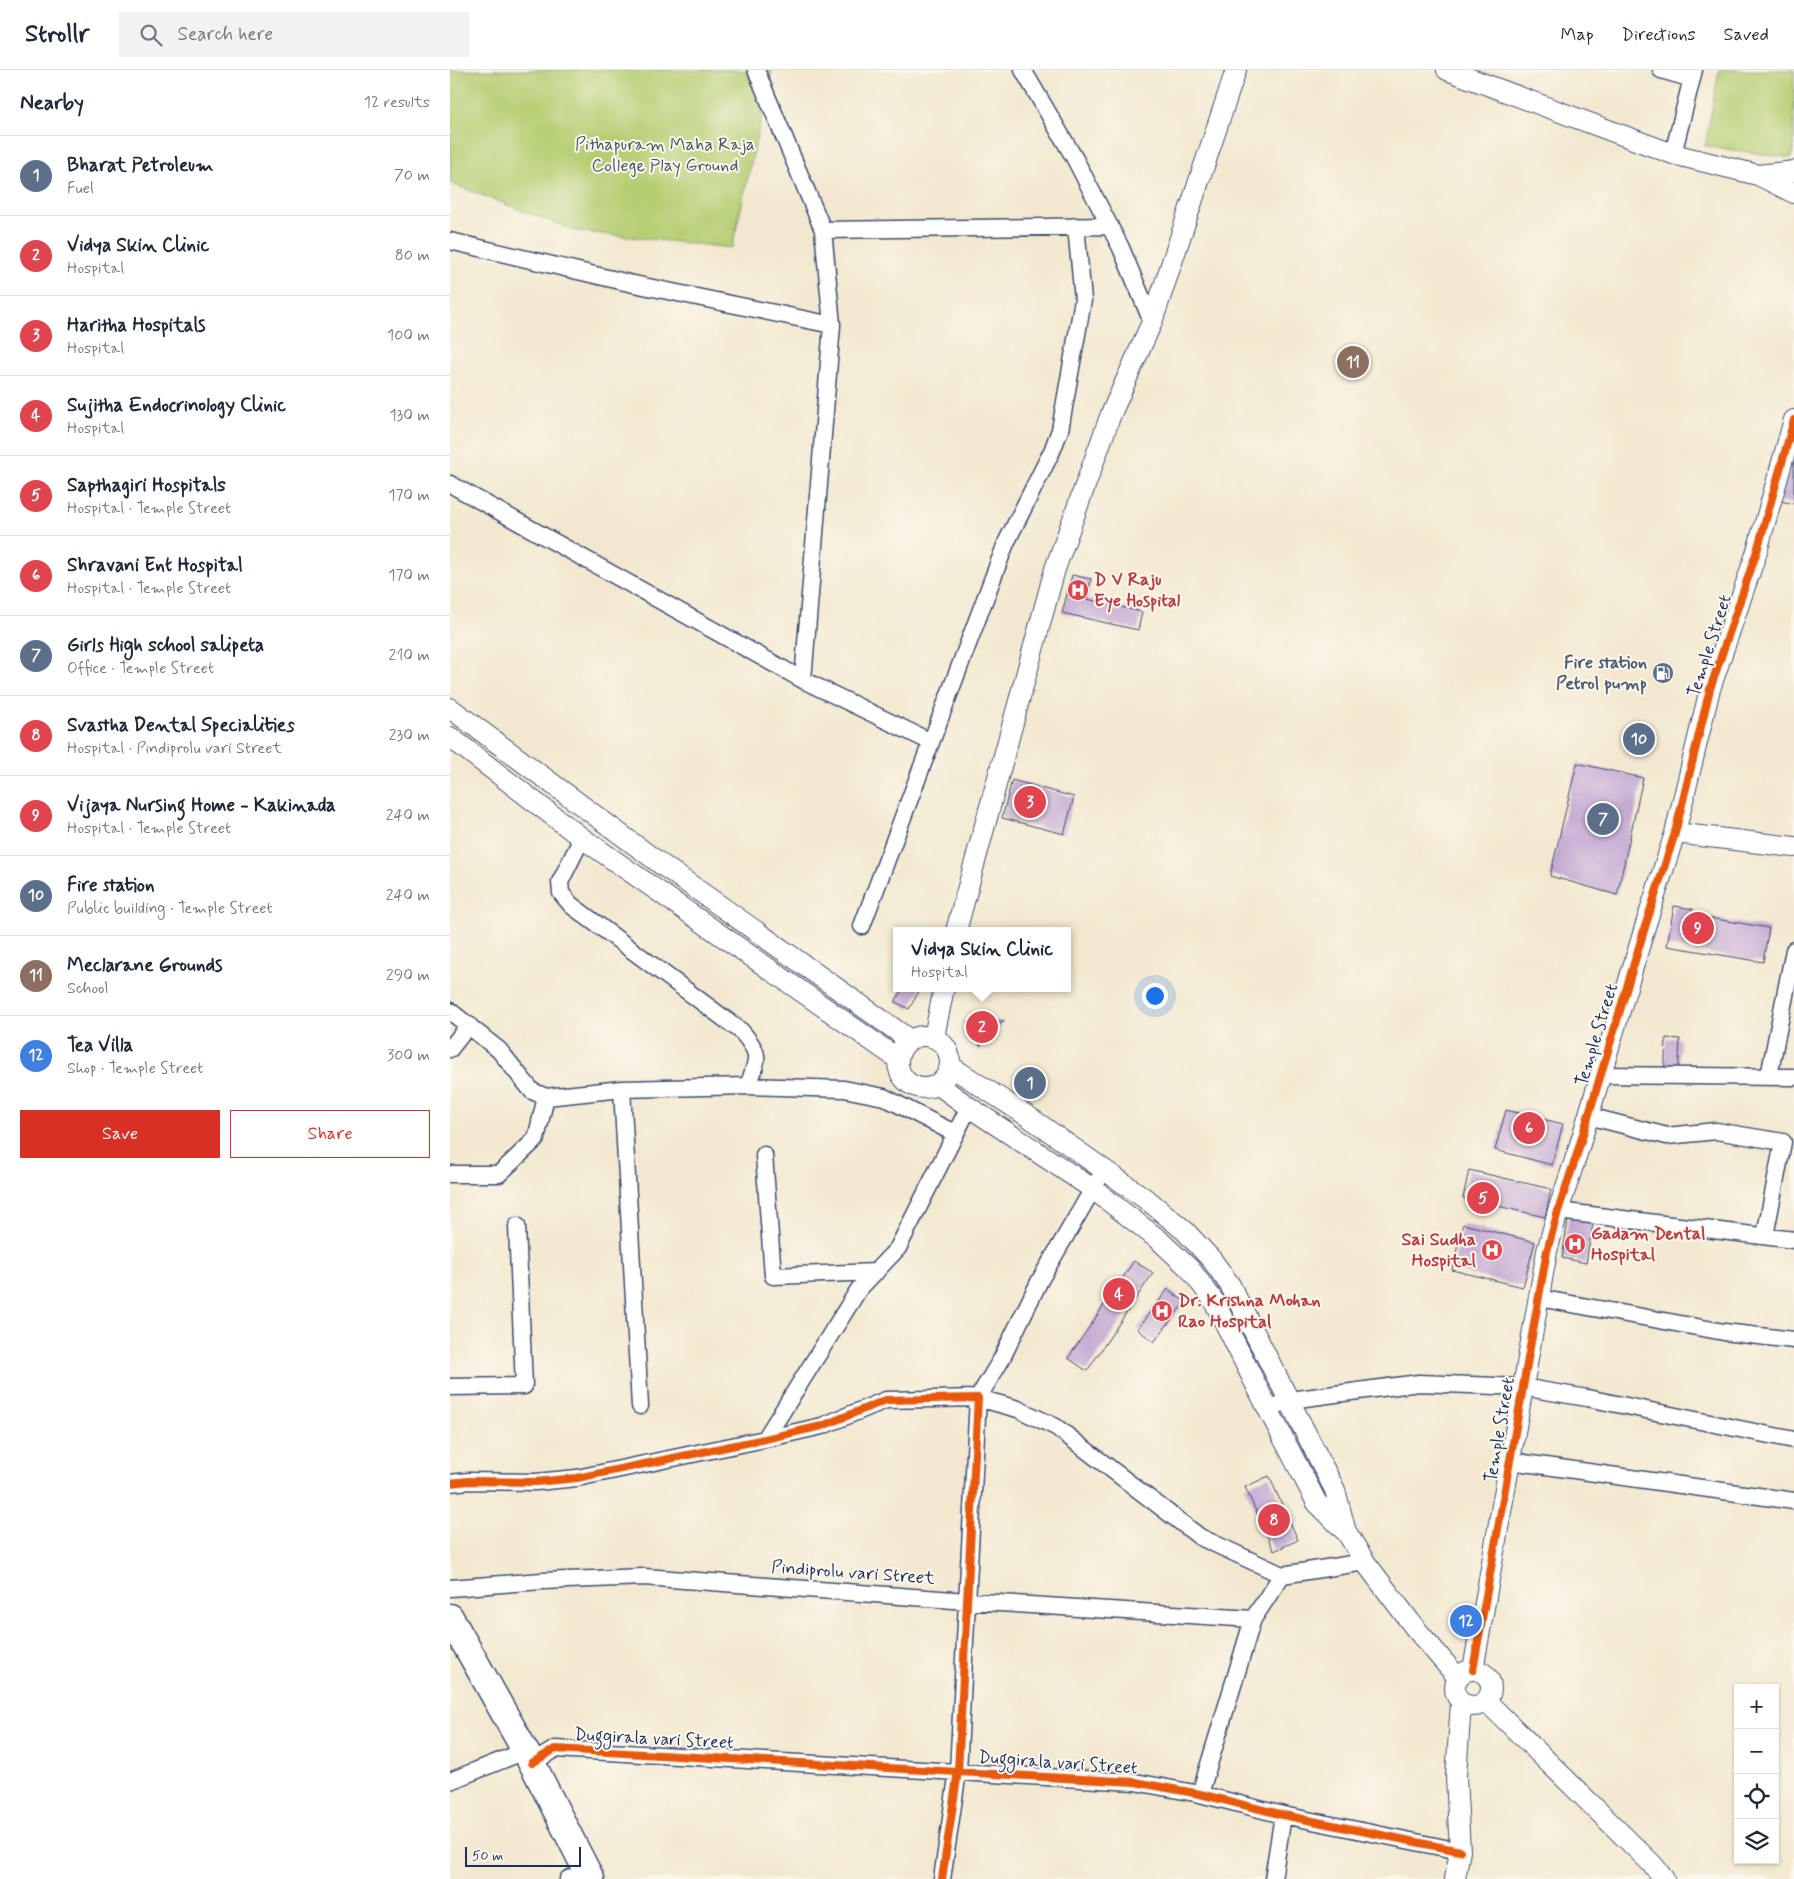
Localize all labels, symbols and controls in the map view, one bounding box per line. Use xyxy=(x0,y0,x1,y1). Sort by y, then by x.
search box xyxy=(119,12,469,57)
text: Strollr xyxy=(25,19,89,50)
icon: search xyxy=(137,21,165,49)
text: Search here xyxy=(177,22,273,47)
text: Map xyxy=(1561,23,1594,47)
text: Directions xyxy=(1622,23,1696,47)
text: Saved xyxy=(1724,23,1769,47)
text: Nearby xyxy=(20,89,84,117)
text: 12 results xyxy=(364,92,430,113)
park label: Pithapuram Maha Raja College Play Ground xyxy=(575,133,755,178)
text: Bharat Petroleum xyxy=(67,153,213,178)
text: 1 xyxy=(32,165,40,186)
text: 70 m xyxy=(394,165,430,186)
text: Fuel xyxy=(67,178,94,199)
text: Vidya Skin Clinic xyxy=(67,233,209,258)
text: 2 xyxy=(32,245,40,266)
text: 80 m xyxy=(395,245,430,266)
text: Hospital xyxy=(67,258,124,279)
text: Haritha Hospitals xyxy=(67,313,206,338)
text: 3 xyxy=(32,325,40,346)
text: 100 m xyxy=(387,325,430,346)
text: Hospital xyxy=(67,338,124,359)
pin: 11 xyxy=(1337,343,1369,381)
text: Sujitha Endocrinology Clinic xyxy=(67,393,286,418)
text: 4 xyxy=(31,405,41,426)
text: 130 m xyxy=(389,405,430,426)
text: Hospital xyxy=(67,418,124,439)
text: Sapthagiri Hospitals xyxy=(67,473,226,498)
text: 5 xyxy=(31,485,41,506)
text: 170 m xyxy=(388,485,430,506)
text: Hospital · Temple Street xyxy=(67,498,231,519)
text: Shravani Ent Hospital xyxy=(67,553,243,578)
text: 6 xyxy=(32,565,40,586)
text: 170 m xyxy=(388,565,430,586)
place label: D V Raju Eye Hospital xyxy=(1094,568,1180,613)
text: Hospital · Temple Street xyxy=(67,578,231,599)
hospital icon: D V Raju Eye Hospital xyxy=(1066,578,1090,602)
street label: Temple Street xyxy=(1682,591,1738,700)
text: Girls High school salipeta xyxy=(67,633,264,658)
text: 7 xyxy=(31,645,41,666)
text: 210 m xyxy=(389,645,430,666)
place label: Fire station Petrol pump xyxy=(1556,651,1647,696)
text: Office · Temple Street xyxy=(67,658,214,679)
fuel station icon: Fire station Petrol pump xyxy=(1651,661,1675,685)
text: Svastha Dental Specialities xyxy=(67,713,295,738)
pin: 10 xyxy=(1623,720,1655,758)
text: 8 xyxy=(31,725,41,746)
text: 230 m xyxy=(389,725,430,746)
text: Hospital · Pindiprolu vari Street xyxy=(67,738,282,759)
pin: 3 xyxy=(1014,783,1046,821)
text: Vijaya Nursing Home - Kakinada xyxy=(67,793,336,818)
pin: 7 xyxy=(1587,800,1619,838)
text: 9 xyxy=(32,805,40,826)
text: 240 m xyxy=(386,805,430,826)
text: Hospital · Temple Street xyxy=(67,818,231,839)
text: Fire station xyxy=(67,873,155,898)
text: 10 xyxy=(28,885,44,906)
text: 240 m xyxy=(386,885,430,906)
text: Public building · Temple Street xyxy=(67,898,273,919)
pin: 9 xyxy=(1682,909,1714,947)
popup xyxy=(893,927,1071,992)
text: Vidya Skin Clinic xyxy=(911,937,1053,962)
text: Meclarane Grounds xyxy=(67,953,223,978)
text: Hospital xyxy=(911,962,968,983)
text: 11 xyxy=(29,965,43,986)
text: 290 m xyxy=(386,965,430,986)
text: School xyxy=(67,978,108,999)
street label: Temple Street xyxy=(1570,980,1624,1089)
your location xyxy=(1142,983,1168,1009)
pin: 2 xyxy=(966,1008,998,1046)
text: Tea Villa xyxy=(67,1033,133,1058)
text: 12 xyxy=(28,1045,44,1066)
text: 300 m xyxy=(387,1045,430,1066)
text: Shop · Temple Street xyxy=(67,1058,203,1079)
pin: 1 xyxy=(1014,1064,1046,1102)
pin: 6 xyxy=(1513,1109,1545,1147)
button: Save xyxy=(20,1110,220,1158)
button: Share xyxy=(230,1110,430,1158)
pin: 5 xyxy=(1467,1179,1499,1217)
place label: Gadam Dental Hospital xyxy=(1591,1222,1705,1267)
place label: Sai Sudha Hospital xyxy=(1401,1228,1477,1273)
hospital icon: Gadam Dental Hospital xyxy=(1563,1232,1587,1256)
hospital icon: Sai Sudha Hospital xyxy=(1480,1238,1504,1262)
pin: 4 xyxy=(1103,1275,1135,1313)
place label: Dr. Krishna Mohan Rao Hospital xyxy=(1178,1289,1321,1334)
hospital icon: Dr. Krishna Mohan Rao Hospital xyxy=(1150,1299,1174,1323)
street label: Temple Street xyxy=(1479,1375,1521,1485)
pin: 8 xyxy=(1258,1501,1290,1539)
street label: Pindiprolu vari Street xyxy=(771,1555,936,1591)
pin: 12 xyxy=(1450,1602,1482,1640)
map controls xyxy=(1734,1684,1779,1864)
button: + xyxy=(1734,1684,1779,1729)
street label: Duggirala vari Street xyxy=(573,1723,735,1757)
button: − xyxy=(1734,1729,1779,1774)
street label: Duggirala vari Street xyxy=(977,1745,1139,1783)
button: locate xyxy=(1734,1774,1779,1819)
button: layers xyxy=(1734,1819,1779,1864)
scale bar xyxy=(465,1844,581,1867)
text: 50 m xyxy=(472,1847,503,1865)

